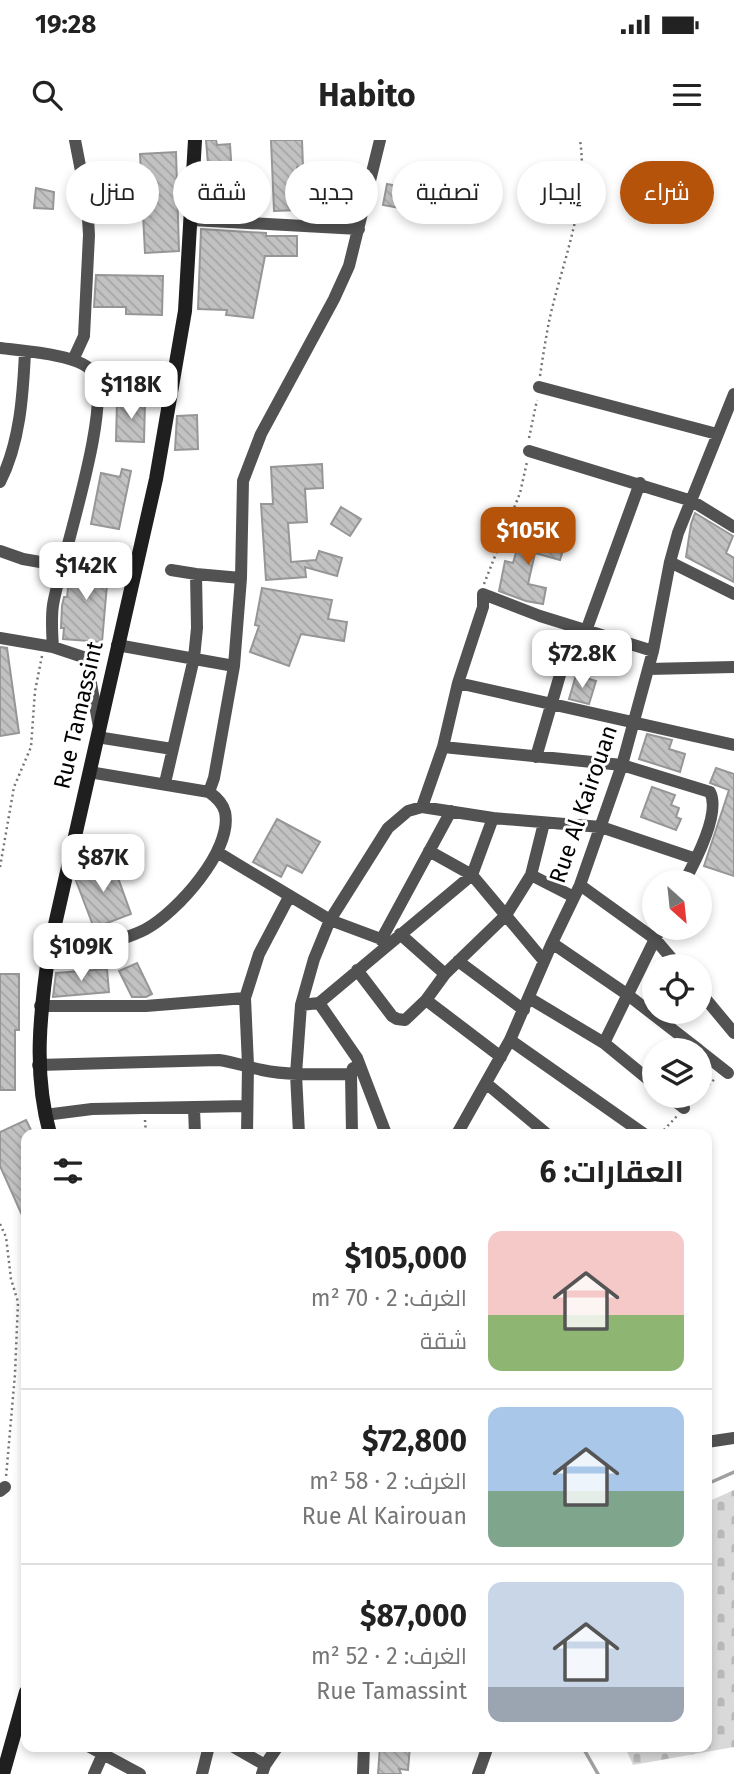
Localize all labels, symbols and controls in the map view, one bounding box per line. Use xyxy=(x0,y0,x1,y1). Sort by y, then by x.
text: 19:28 xyxy=(35,9,96,40)
icon: search xyxy=(28,76,66,114)
text: Habito xyxy=(318,76,416,114)
icon: menu xyxy=(668,76,706,114)
chip: منزل xyxy=(66,161,159,224)
chip: شقة xyxy=(173,161,271,224)
chip: جديد xyxy=(285,161,378,224)
chip: تصفية xyxy=(392,161,503,224)
chip: إيجار xyxy=(517,161,606,224)
chip: شراء xyxy=(620,161,714,224)
pin: $118K xyxy=(82,362,180,421)
text: $118K xyxy=(101,370,161,398)
pin: $105K xyxy=(479,508,577,567)
text: $105K xyxy=(497,516,559,544)
pin: $142K xyxy=(37,542,135,602)
text: $142K xyxy=(55,551,117,579)
pin: $72.8K xyxy=(525,630,639,690)
street label: Rue Tamassint xyxy=(47,638,109,792)
text: $72.8K xyxy=(548,639,616,667)
street label: Rue Al Kairouan xyxy=(543,721,623,887)
pin: $87K xyxy=(62,834,144,894)
text: $87K xyxy=(78,843,128,871)
north arrow xyxy=(642,870,712,940)
map controls xyxy=(642,870,712,1108)
pin: $109K xyxy=(32,924,130,983)
text: $109K xyxy=(49,932,113,960)
button: locate xyxy=(642,954,712,1024)
button: layers xyxy=(642,1038,712,1108)
icon: filters xyxy=(49,1152,87,1190)
text: العقارات: 6 xyxy=(540,1154,684,1190)
text: $105,000 xyxy=(345,1240,467,1276)
icon: home xyxy=(544,1259,628,1343)
text: الغرف: 2 · 70 m² xyxy=(311,1284,467,1312)
text: شقة xyxy=(420,1327,467,1355)
text: $72,800 xyxy=(362,1423,467,1459)
icon: home xyxy=(544,1435,628,1519)
text: الغرف: 2 · 58 m² xyxy=(309,1467,467,1495)
text: Rue Al Kairouan xyxy=(302,1502,467,1530)
text: $87,000 xyxy=(360,1598,467,1634)
icon: home xyxy=(544,1610,628,1694)
text: الغرف: 2 · 52 m² xyxy=(311,1642,467,1670)
text: Rue Tamassint xyxy=(316,1677,467,1705)

